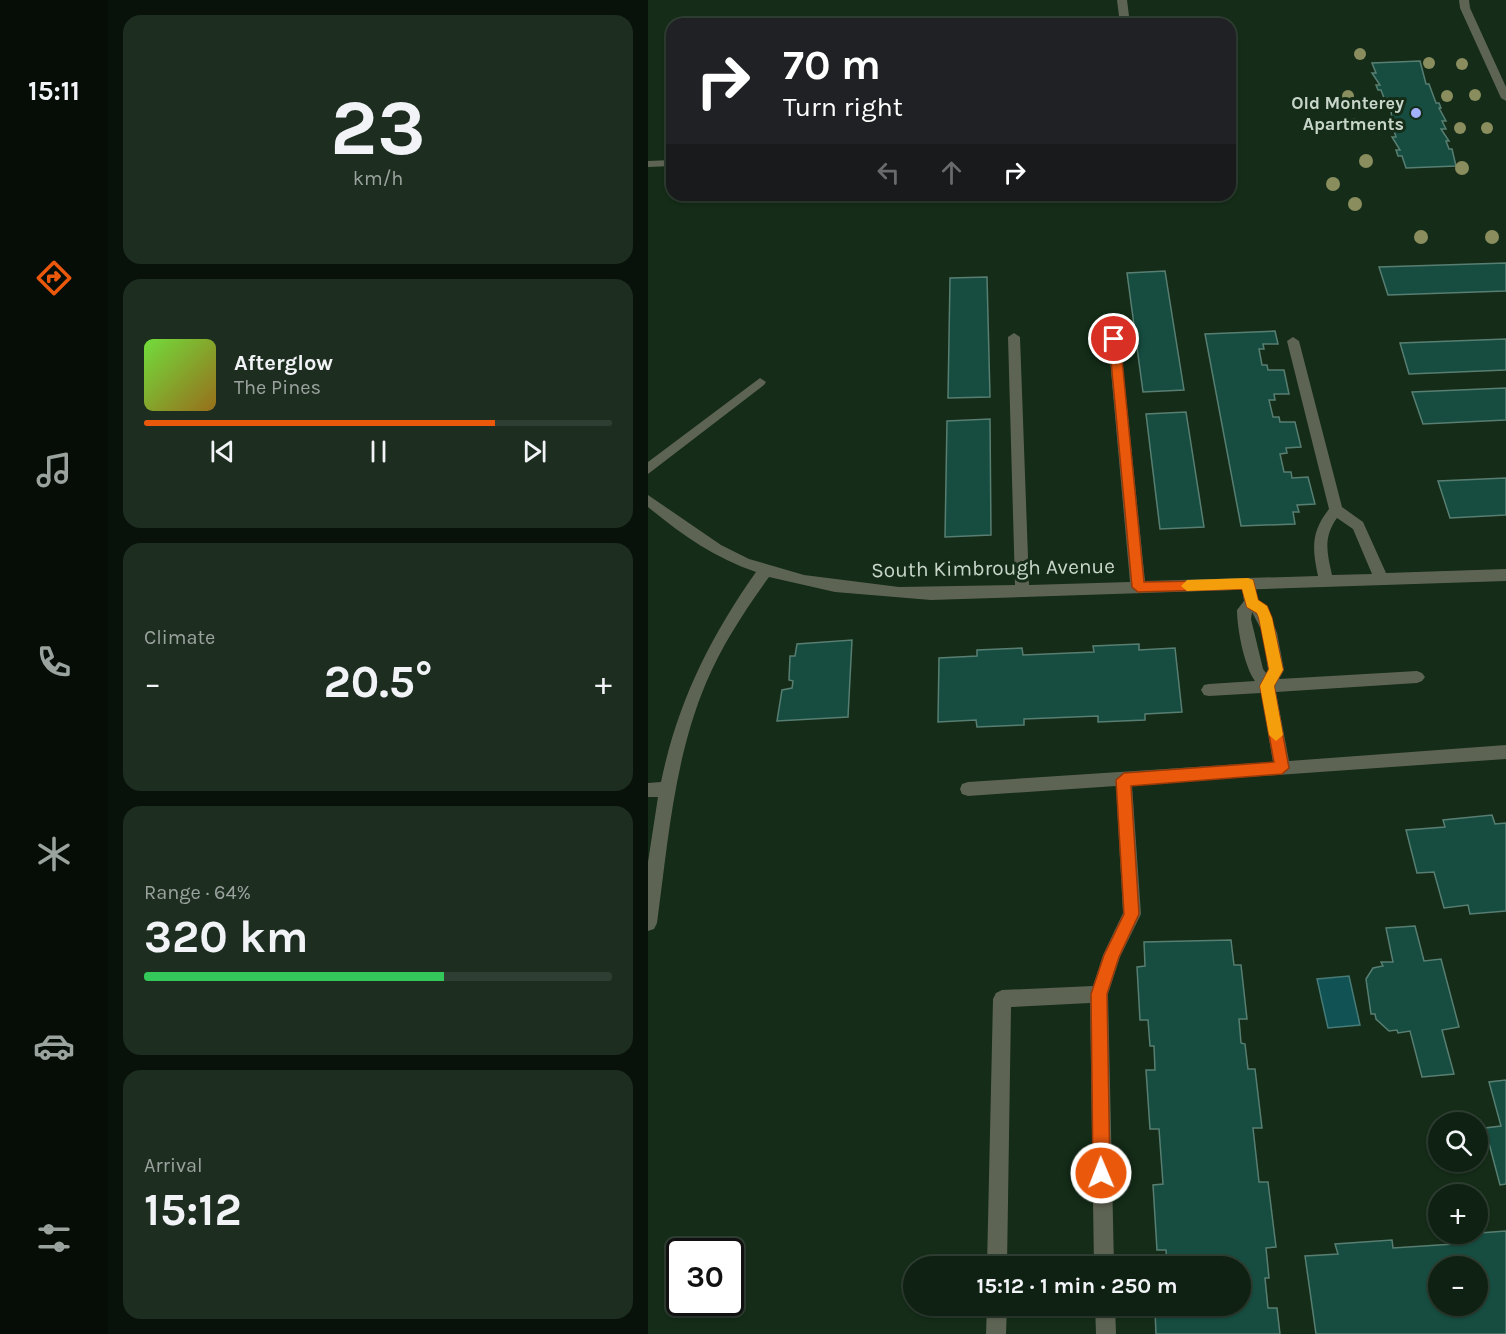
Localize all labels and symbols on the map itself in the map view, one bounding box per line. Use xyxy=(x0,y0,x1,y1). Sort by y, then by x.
place label: Old Monterey Apartments xyxy=(1291,92,1404,135)
marker: Old Monterey Apartments xyxy=(1409,106,1423,120)
pin xyxy=(1088,313,1139,364)
street label: South Kimbrough Avenue xyxy=(871,554,1115,582)
position arrow xyxy=(1069,1141,1133,1205)
speed limit sign: 30 xyxy=(666,1238,744,1316)

